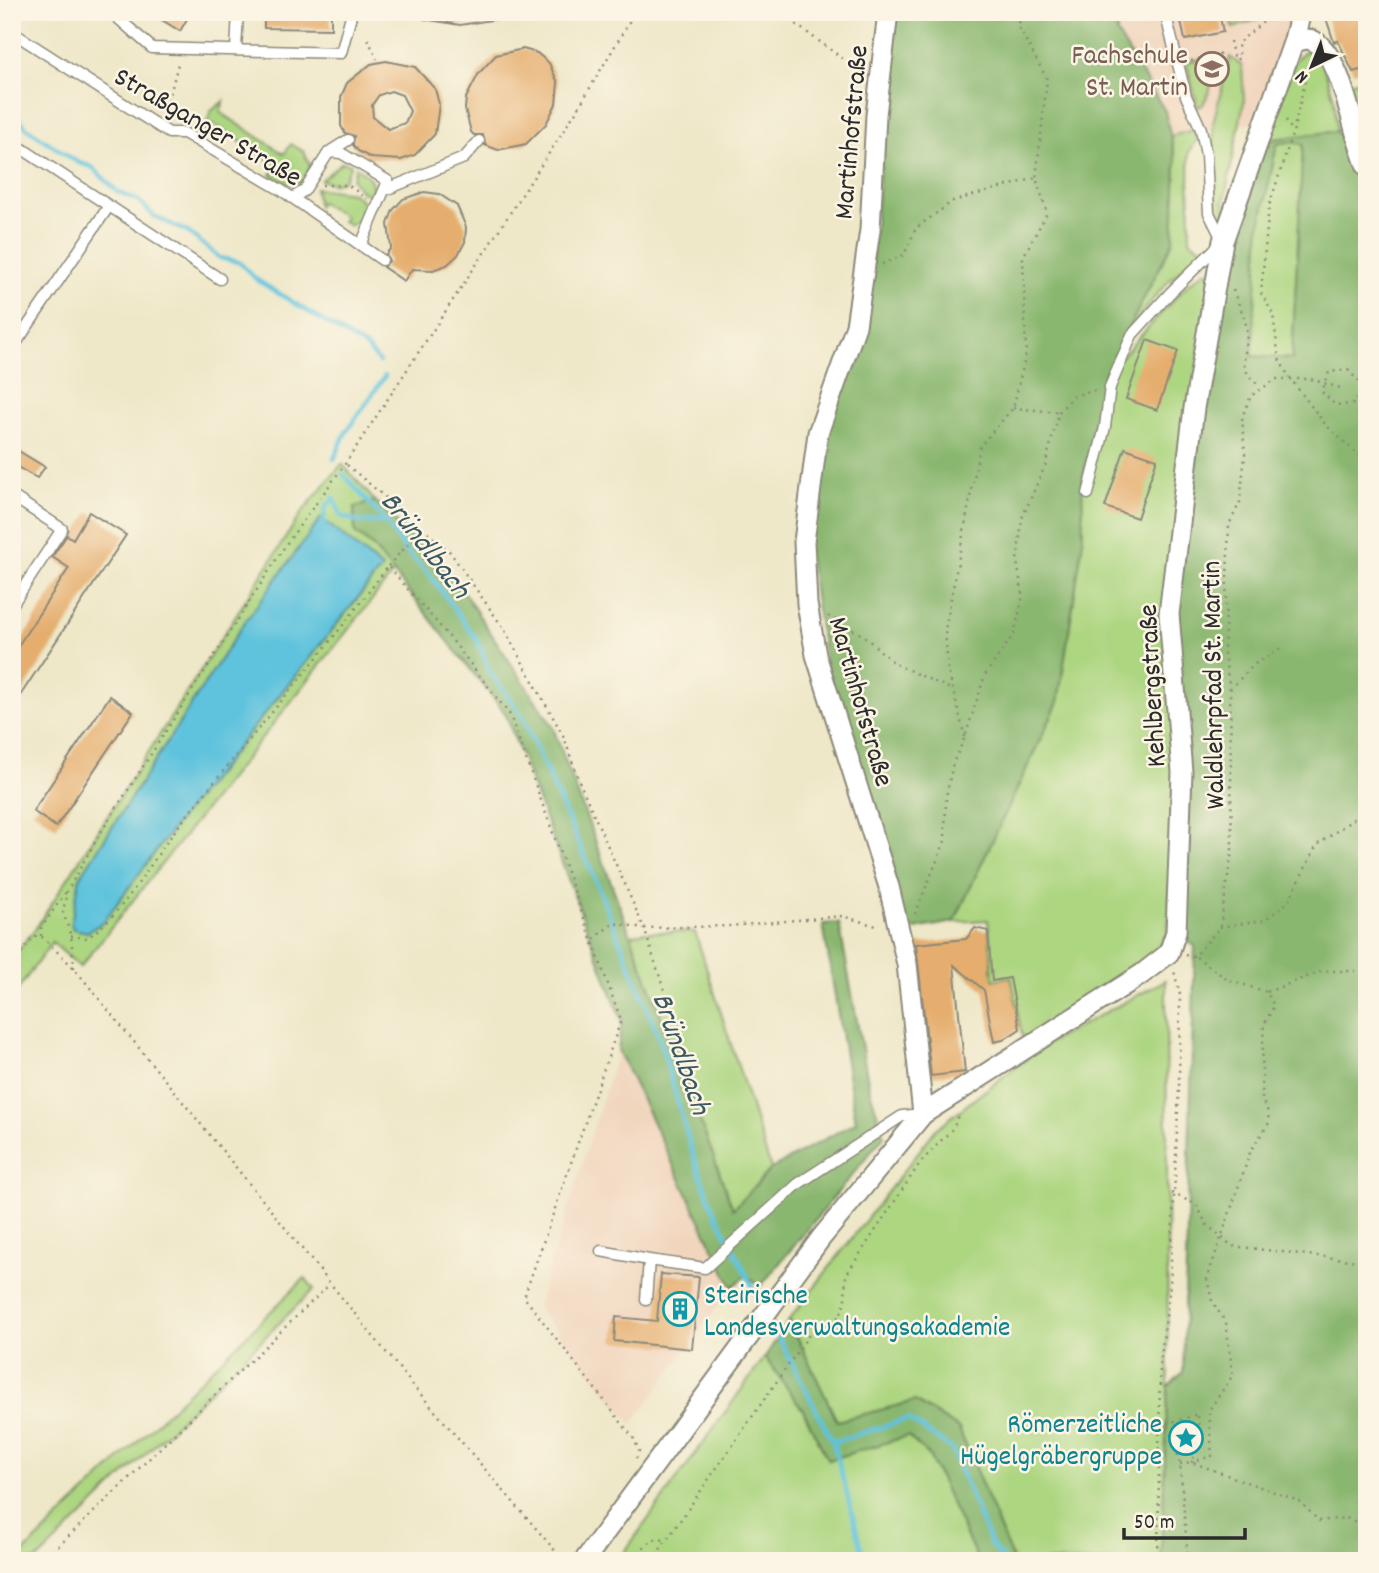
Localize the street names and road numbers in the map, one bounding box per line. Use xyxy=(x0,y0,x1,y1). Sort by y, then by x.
street label: Martinhofstraße xyxy=(826,44,882,221)
street label: Straßganger Straße xyxy=(105,59,308,199)
street label: Waldlehrpfad St. Martin xyxy=(1194,560,1238,810)
street label: Kehlbergstraße xyxy=(1131,603,1179,768)
street label: Martinhofstraße xyxy=(815,613,902,792)

